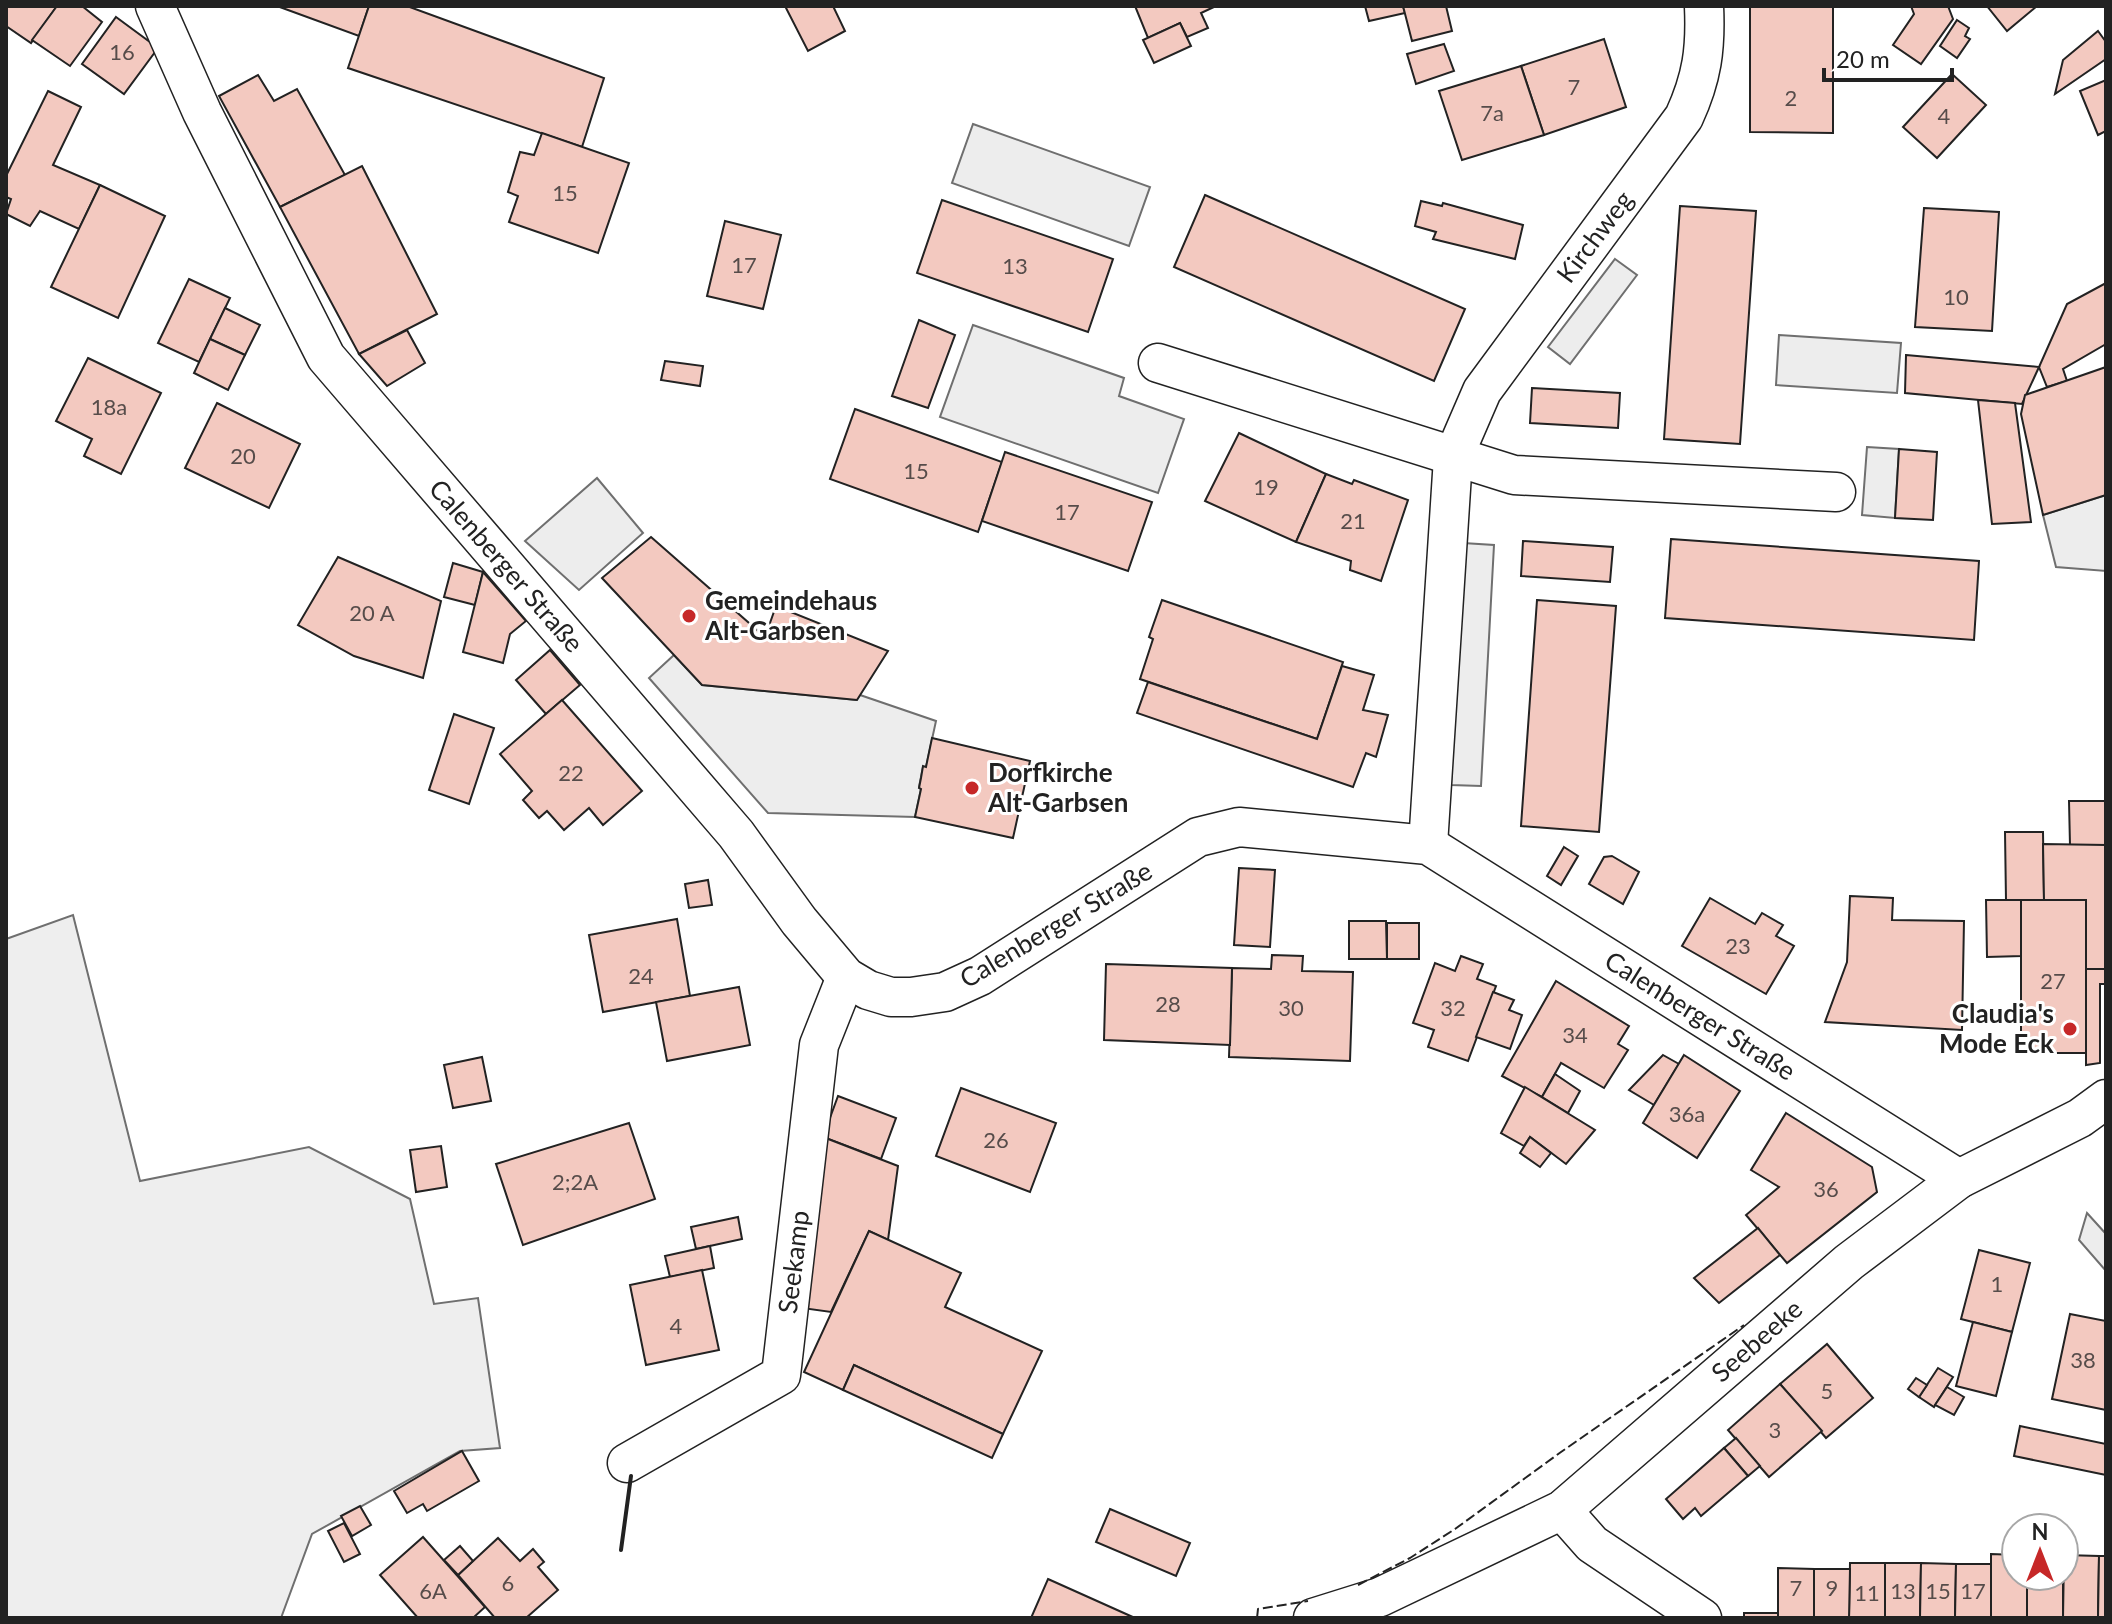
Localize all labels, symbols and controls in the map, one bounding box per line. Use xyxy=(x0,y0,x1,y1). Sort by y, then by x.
scale bar xyxy=(1824,32,1952,82)
house number: 16 xyxy=(109,38,135,65)
text: 20 m xyxy=(1836,44,1890,73)
house number: 7 xyxy=(1568,73,1580,100)
house number: 2 xyxy=(1785,84,1797,111)
house number: 7a xyxy=(1480,99,1504,126)
house number: 4 xyxy=(1938,102,1951,129)
house number: 15 xyxy=(552,179,578,206)
street label: Kirchweg xyxy=(1549,184,1639,289)
house number: 17 xyxy=(731,251,757,278)
house number: 13 xyxy=(1002,252,1028,279)
house number: 10 xyxy=(1943,283,1969,310)
house number: 18a xyxy=(91,393,127,420)
house number: 20 xyxy=(230,442,256,469)
house number: 15 xyxy=(903,457,929,484)
street label: Calenberger Straße xyxy=(423,472,591,658)
house number: 19 xyxy=(1253,473,1279,500)
house number: 17 xyxy=(1054,498,1080,525)
house number: 21 xyxy=(1340,507,1366,534)
place label: Gemeindehaus Alt-Garbsen xyxy=(704,584,877,646)
house number: 20 A xyxy=(349,599,395,626)
marker: Gemeindehaus Alt-Garbsen xyxy=(680,607,698,625)
place label: Dorfkirche Alt-Garbsen xyxy=(987,756,1128,818)
house number: 22 xyxy=(558,759,584,786)
marker: Dorfkirche Alt-Garbsen xyxy=(963,779,981,797)
street label: Calenberger Straße xyxy=(954,854,1157,994)
house number: 23 xyxy=(1725,932,1751,959)
street label: Calenberger Straße xyxy=(1599,944,1802,1087)
house number: 24 xyxy=(628,962,654,989)
house number: 27 xyxy=(2040,967,2066,994)
house number: 28 xyxy=(1155,990,1181,1017)
house number: 30 xyxy=(1278,994,1304,1021)
house number: 32 xyxy=(1440,994,1466,1021)
place label: Claudia's Mode Eck xyxy=(1939,997,2054,1059)
marker: Claudia's Mode Eck xyxy=(2061,1020,2079,1038)
house number: 34 xyxy=(1562,1021,1588,1048)
house number: 36a xyxy=(1669,1100,1705,1127)
house number: 26 xyxy=(983,1126,1009,1153)
house number: 2;2A xyxy=(552,1168,598,1195)
house number: 36 xyxy=(1813,1175,1839,1202)
street label: Seekamp xyxy=(771,1209,815,1315)
house number: 1 xyxy=(1991,1270,2003,1297)
street label: Seebeeke xyxy=(1704,1292,1808,1388)
house number: 4 xyxy=(670,1312,683,1339)
house number: 38 xyxy=(2070,1346,2096,1373)
house number: 5 xyxy=(1821,1377,1833,1404)
house number: 3 xyxy=(1769,1416,1781,1443)
north arrow xyxy=(2000,1512,2080,1592)
text: N xyxy=(2032,1518,2048,1545)
house number: 6 xyxy=(502,1569,514,1596)
house number: 7 xyxy=(1790,1574,1802,1601)
house number: 9 xyxy=(1826,1574,1838,1601)
house number: 6A xyxy=(419,1577,447,1604)
house number: 13 xyxy=(1890,1577,1916,1604)
house number: 15 xyxy=(1925,1577,1951,1604)
house number: 17 xyxy=(1960,1577,1986,1604)
house number: 11 xyxy=(1854,1579,1880,1606)

